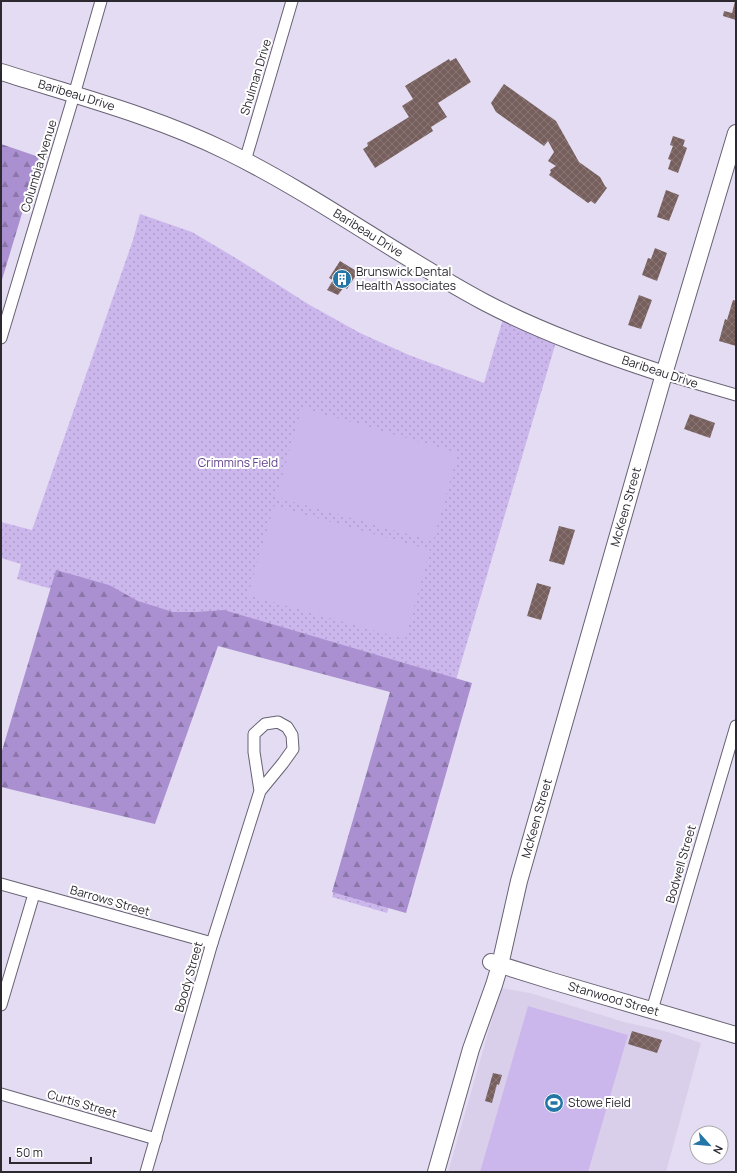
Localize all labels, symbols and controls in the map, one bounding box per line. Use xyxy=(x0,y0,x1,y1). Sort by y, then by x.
street label: Shulman Drive xyxy=(236,37,275,117)
street label: Baribeau Drive xyxy=(36,75,117,115)
street label: Columbia Avenue xyxy=(16,118,61,214)
street label: Baribeau Drive xyxy=(330,204,407,261)
place label: Brunswick Dental Health Associates xyxy=(356,263,456,294)
building icon: Brunswick Dental Health Associates xyxy=(331,268,353,290)
street label: Baribeau Drive xyxy=(620,351,701,392)
park label: Crimmins Field xyxy=(198,454,278,471)
street label: McKeen Street xyxy=(606,465,645,549)
street label: McKeen Street xyxy=(517,776,556,860)
street label: Bodwell Street xyxy=(661,822,700,905)
street label: Barrows Street xyxy=(68,881,152,920)
street label: Boody Street xyxy=(170,939,207,1014)
street label: Stanwood Street xyxy=(566,977,661,1020)
street label: Curtis Street xyxy=(45,1085,119,1122)
sports icon: Stowe Field xyxy=(543,1092,565,1114)
place label: Stowe Field xyxy=(568,1094,631,1111)
north arrow xyxy=(689,1125,729,1165)
scale bar xyxy=(10,1139,91,1165)
text: N xyxy=(710,1143,727,1157)
text: 50 m xyxy=(16,1144,43,1161)

